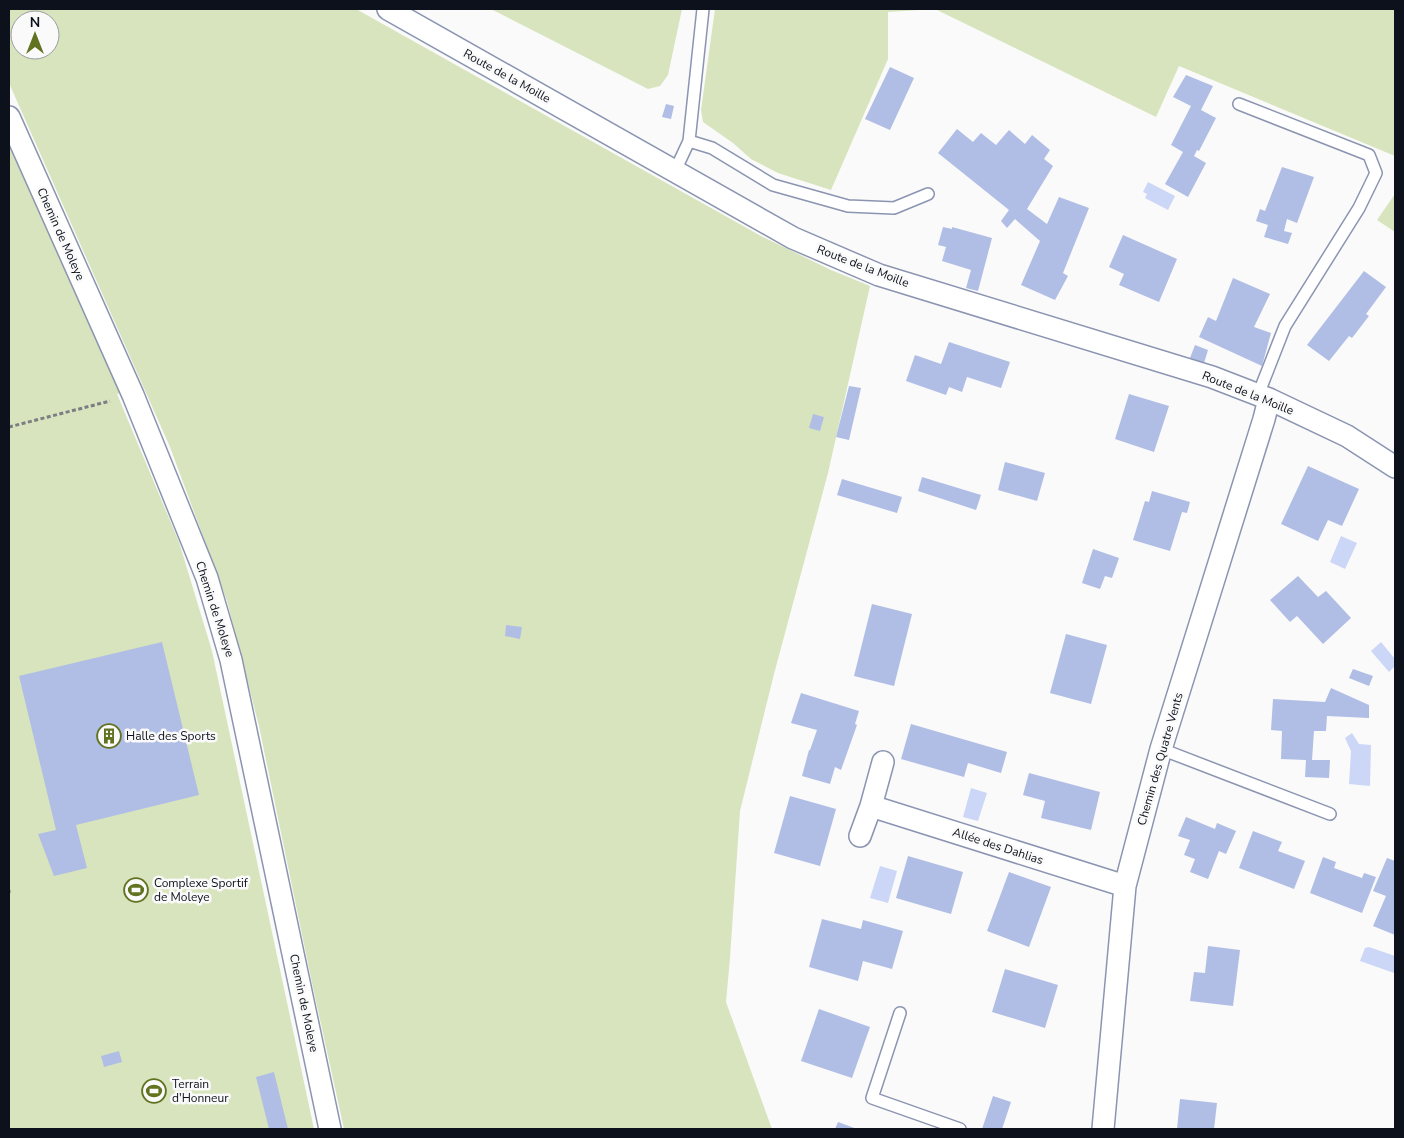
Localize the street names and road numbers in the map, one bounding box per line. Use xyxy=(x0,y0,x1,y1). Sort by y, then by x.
street label: Route de la Moille xyxy=(460,45,554,107)
street label: Chemin de Moleye xyxy=(33,185,89,283)
street label: Route de la Moille xyxy=(815,241,911,291)
street label: Route de la Moille xyxy=(1200,367,1296,419)
street label: Chemin de Moleye xyxy=(192,559,238,659)
street label: Chemin des Quatre Vents xyxy=(1133,691,1187,827)
street label: Allée des Dahlias xyxy=(951,824,1046,868)
street label: Chemin de Moleye xyxy=(286,952,322,1054)

